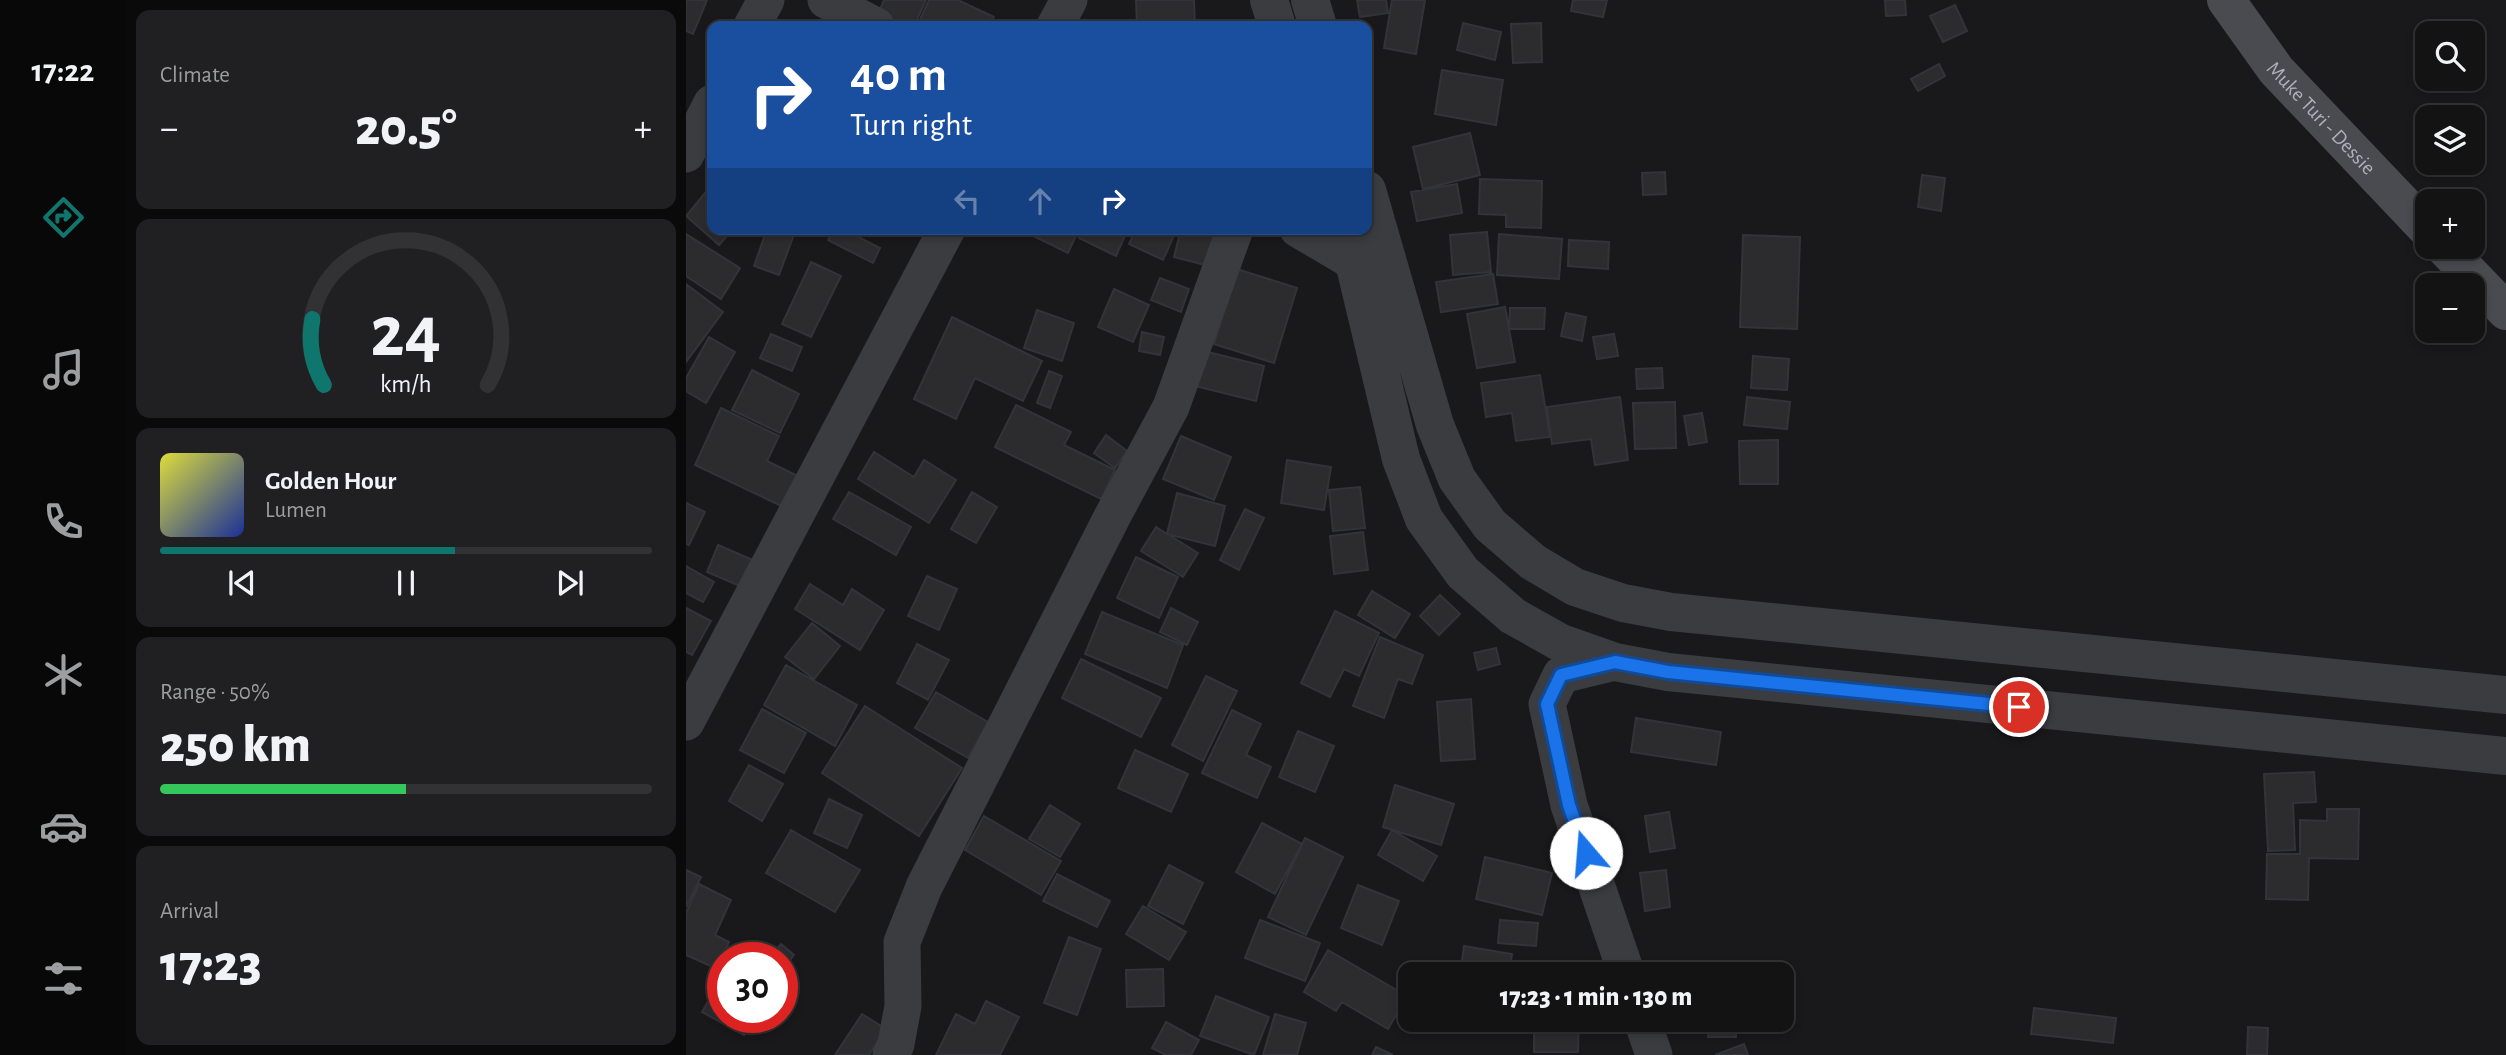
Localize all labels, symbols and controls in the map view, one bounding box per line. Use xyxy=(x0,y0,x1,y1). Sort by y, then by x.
map controls xyxy=(2415,21,2485,343)
button: search xyxy=(2415,21,2485,91)
icon: right xyxy=(735,49,826,140)
text: 40 m xyxy=(850,51,947,100)
text: 17:22 xyxy=(32,55,94,87)
street label: Muke Turi - Dessie xyxy=(2263,58,2379,179)
text: Climate xyxy=(160,64,230,87)
text: 20.5° xyxy=(355,102,457,154)
button: layers xyxy=(2415,105,2485,175)
text: Turn right xyxy=(850,109,972,141)
text: − xyxy=(160,110,178,148)
text: + xyxy=(634,110,652,148)
icon: left xyxy=(948,182,986,220)
icon: ahead xyxy=(1021,182,1059,220)
icon: right xyxy=(1094,182,1132,220)
button: + xyxy=(2415,189,2485,259)
icon: directions xyxy=(39,193,88,242)
button: − xyxy=(2415,273,2485,343)
text: 24 xyxy=(371,297,441,370)
icon: music xyxy=(39,345,88,394)
text: km/h xyxy=(380,371,432,396)
text: Golden Hour xyxy=(265,468,396,494)
icon: phone xyxy=(39,497,88,546)
text: Lumen xyxy=(265,499,327,522)
icon: previous xyxy=(223,564,261,602)
icon: pause xyxy=(387,564,425,602)
icon: next xyxy=(551,564,589,602)
icon: climate xyxy=(39,650,88,699)
pin xyxy=(1989,677,2049,737)
text: Range · 50% xyxy=(160,681,270,704)
icon: arrive xyxy=(2000,688,2038,726)
text: 250 km xyxy=(160,719,311,771)
icon: car xyxy=(39,802,88,851)
position arrow xyxy=(1549,816,1623,890)
text: Arrival xyxy=(160,900,219,923)
text: 17:23 xyxy=(160,938,262,990)
speed limit sign: 30 xyxy=(707,942,798,1033)
icon: filters xyxy=(39,954,88,1003)
text: 17:23 · 1 min · 130 m xyxy=(1500,984,1692,1010)

